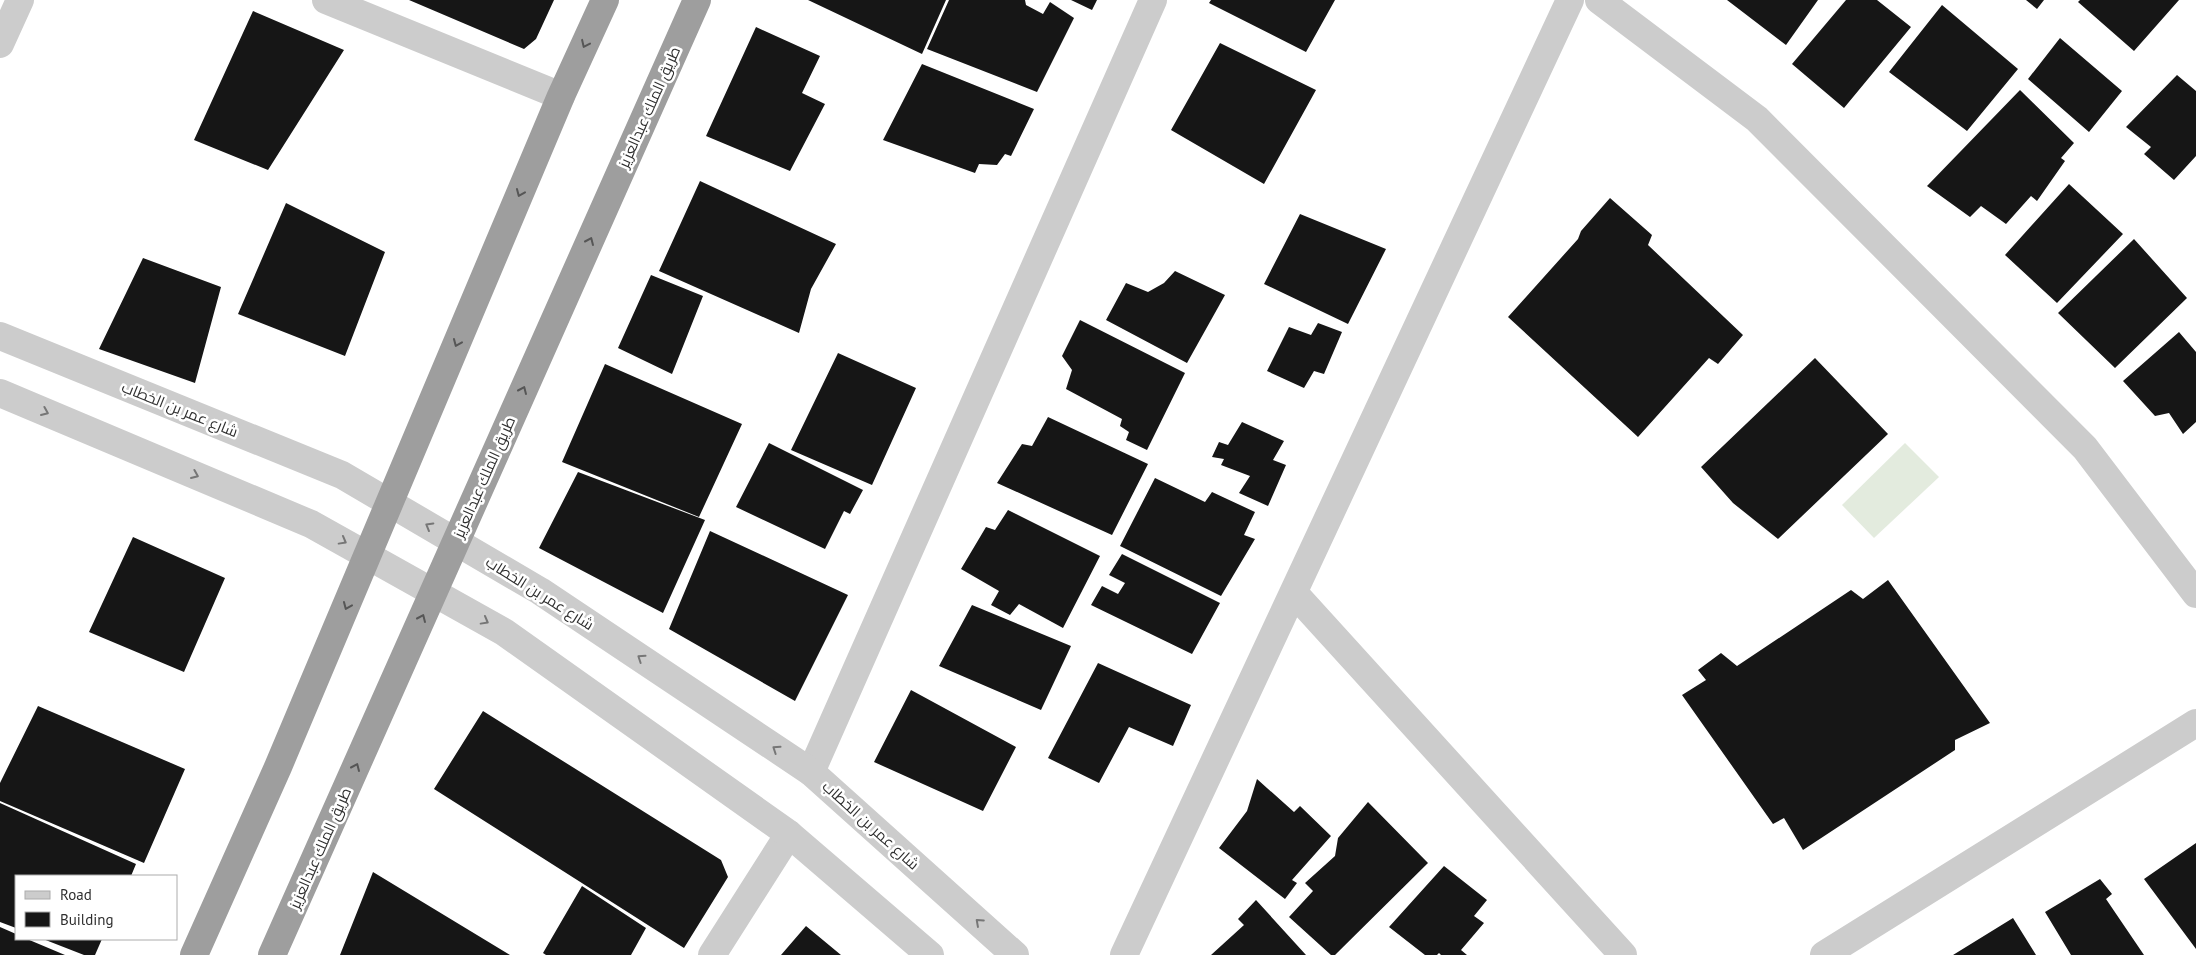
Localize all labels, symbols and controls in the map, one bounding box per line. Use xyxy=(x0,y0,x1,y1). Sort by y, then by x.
one-way arrow xyxy=(581,39,591,48)
street label: طريق الملك عبدالعزيز xyxy=(613,43,685,172)
one-way arrow xyxy=(516,188,526,197)
one-way arrow xyxy=(583,237,594,246)
one-way arrow xyxy=(452,338,463,347)
street label: شارع عمر بن الخطاب xyxy=(118,377,241,443)
one-way arrow xyxy=(517,386,528,395)
one-way arrow xyxy=(40,406,49,417)
street label: طريق الملك عبدالعزيز xyxy=(448,413,520,542)
one-way arrow xyxy=(190,469,199,479)
one-way arrow xyxy=(426,522,435,532)
one-way arrow xyxy=(338,535,347,545)
street label: شارع عمر بن الخطاب xyxy=(481,552,598,636)
one-way arrow xyxy=(342,601,353,610)
one-way arrow xyxy=(416,614,427,623)
one-way arrow xyxy=(479,615,488,625)
one-way arrow xyxy=(637,655,647,664)
one-way arrow xyxy=(772,745,781,755)
one-way arrow xyxy=(350,763,361,772)
street label: شارع عمر بن الخطاب xyxy=(817,777,923,875)
street label: طريق الملك عبدالعزيز xyxy=(284,784,356,913)
legend xyxy=(15,875,178,940)
text: Road xyxy=(60,885,92,904)
text: Building xyxy=(60,910,114,929)
one-way arrow xyxy=(975,919,984,928)

